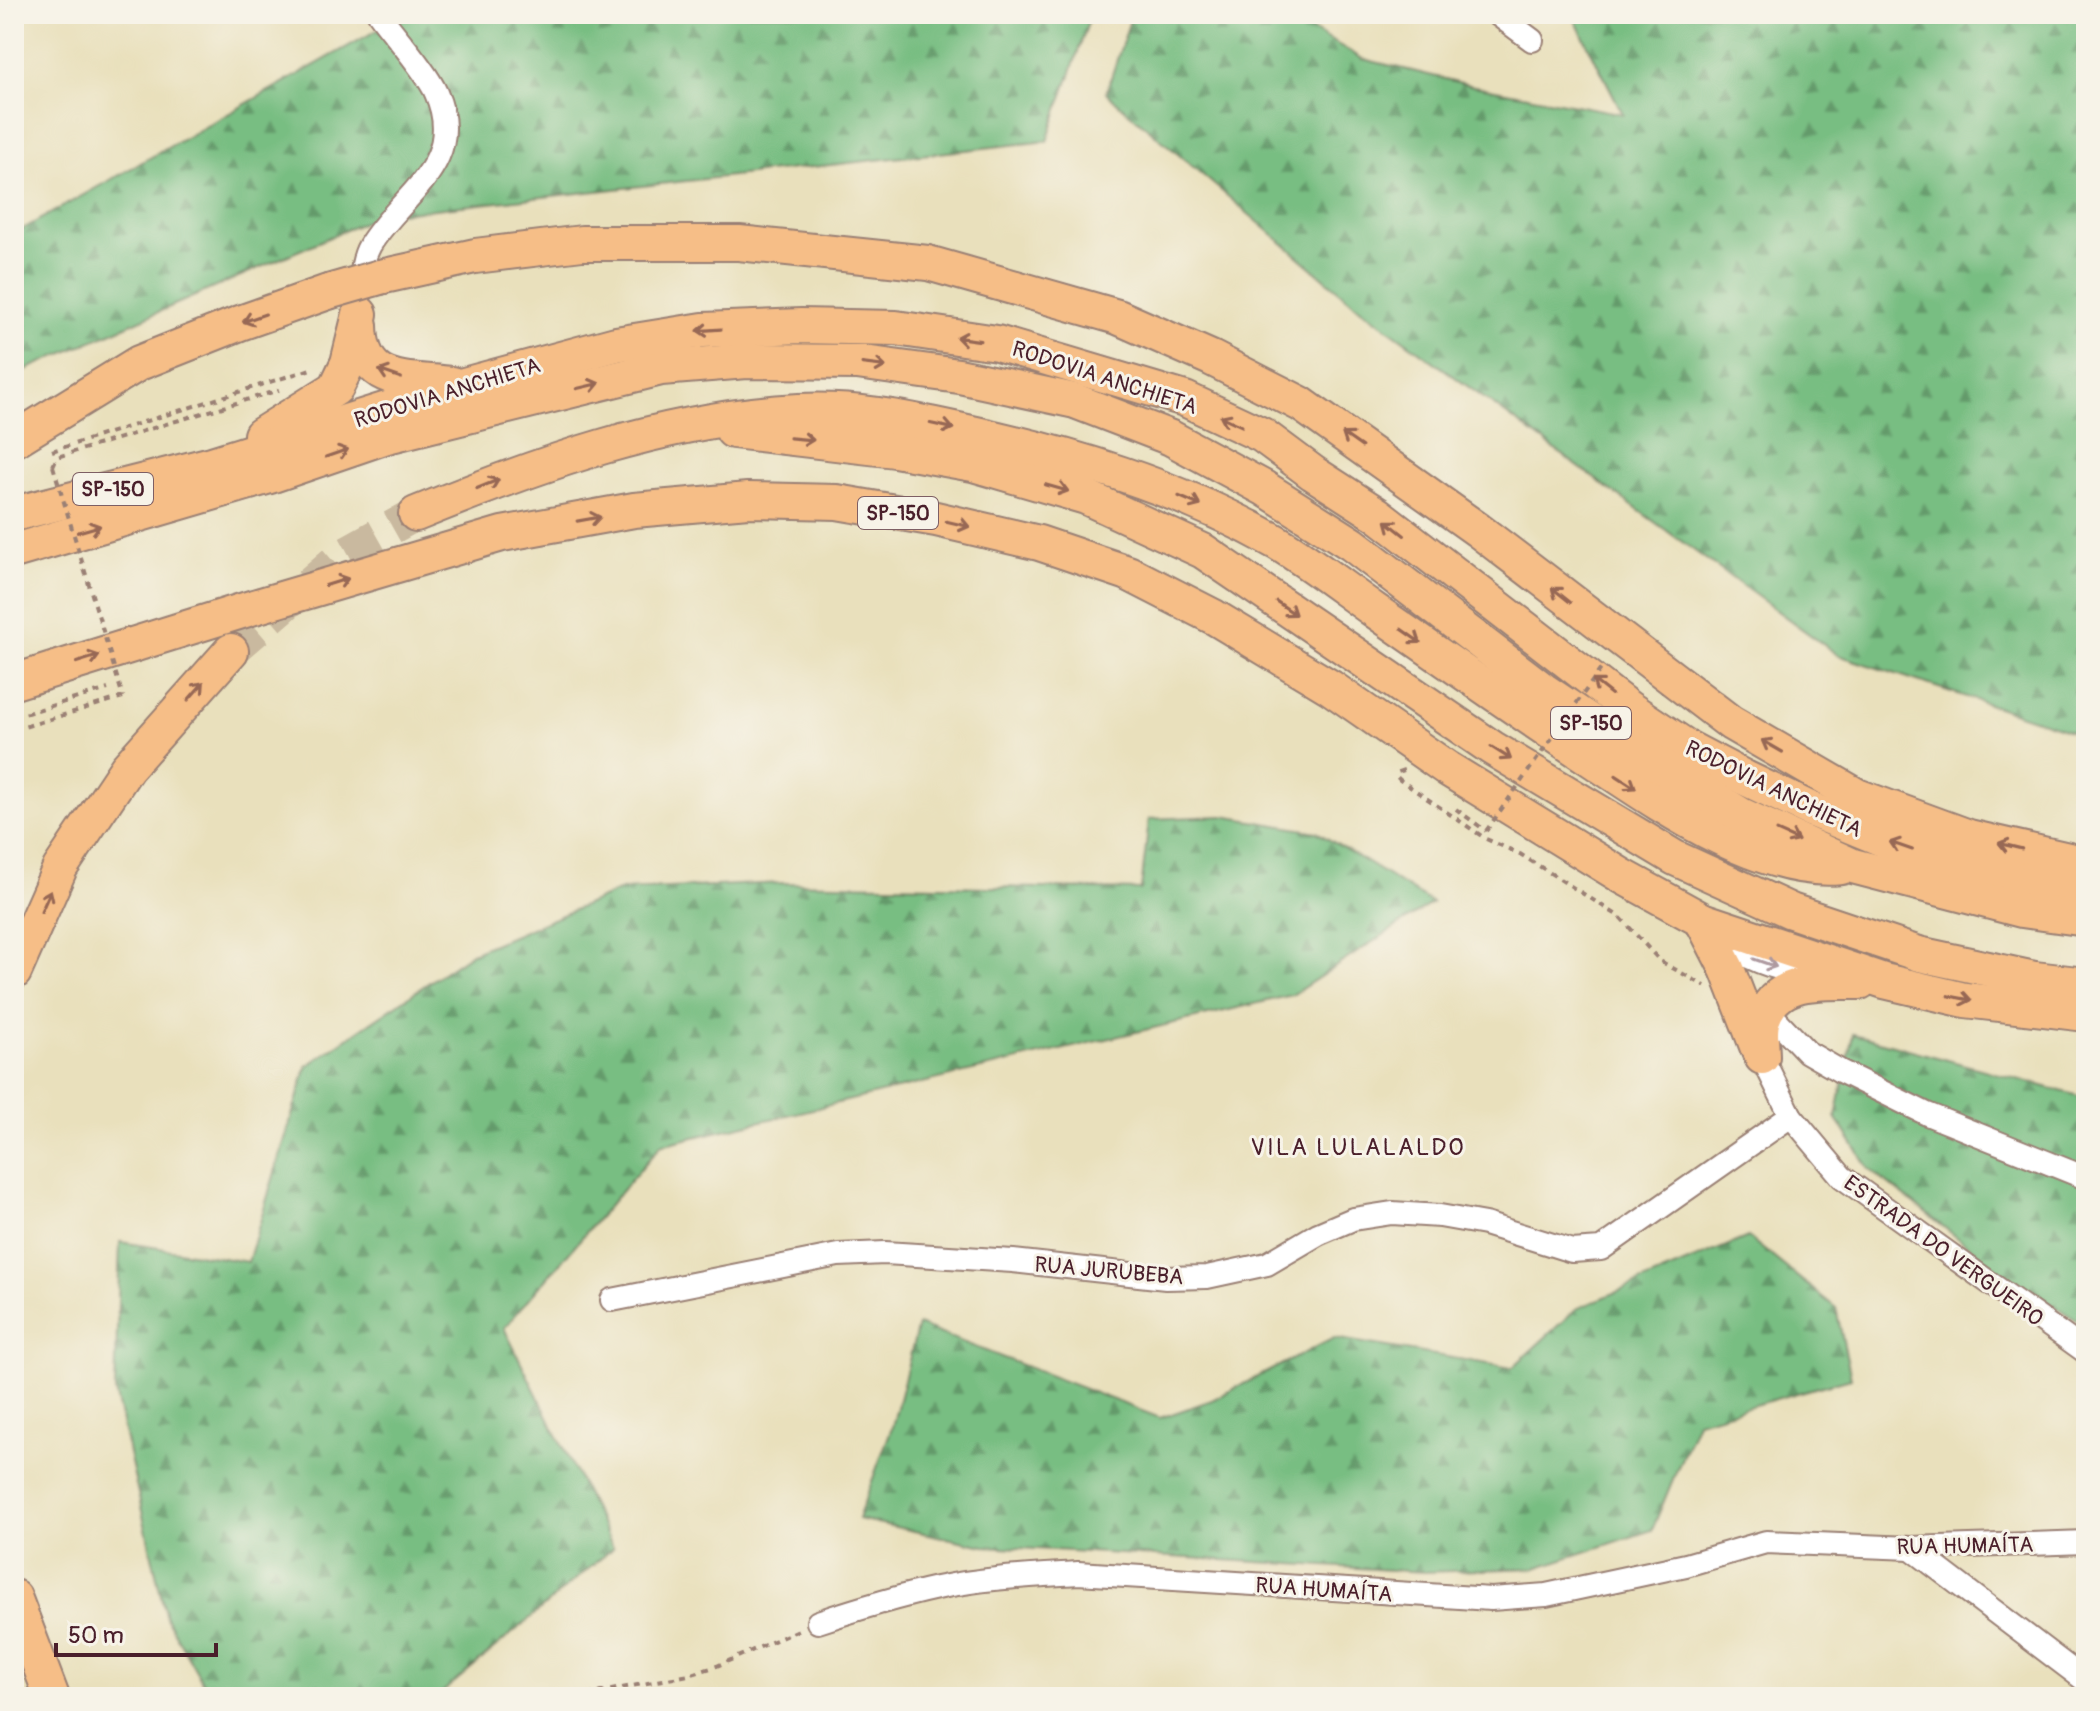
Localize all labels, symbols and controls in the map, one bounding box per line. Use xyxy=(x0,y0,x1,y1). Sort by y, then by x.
one-way arrow xyxy=(243,312,267,326)
one-way arrow xyxy=(696,323,723,338)
one-way arrow xyxy=(956,331,981,346)
street label: RODOVIA ANCHIETA xyxy=(1009,335,1201,421)
street label: RODOVIA ANCHIETA xyxy=(351,351,544,435)
one-way arrow xyxy=(860,357,887,372)
one-way arrow xyxy=(378,365,403,380)
one-way arrow xyxy=(575,377,601,392)
one-way arrow xyxy=(1219,412,1243,427)
one-way arrow xyxy=(928,419,954,434)
one-way arrow xyxy=(788,432,815,447)
one-way arrow xyxy=(1341,432,1363,448)
one-way arrow xyxy=(324,444,349,459)
road number: SP-150 xyxy=(73,473,153,505)
one-way arrow xyxy=(475,476,500,491)
one-way arrow xyxy=(1043,481,1069,496)
one-way arrow xyxy=(1177,494,1202,509)
road number: SP-150 xyxy=(858,497,938,529)
one-way arrow xyxy=(576,510,601,525)
one-way arrow xyxy=(944,517,970,532)
one-way arrow xyxy=(1385,520,1407,537)
one-way arrow xyxy=(75,521,101,536)
one-way arrow xyxy=(324,574,349,588)
one-way arrow xyxy=(1551,586,1572,604)
one-way arrow xyxy=(1275,600,1297,616)
one-way arrow xyxy=(1400,628,1422,644)
one-way arrow xyxy=(76,650,101,665)
one-way arrow xyxy=(1591,679,1613,696)
one-way arrow xyxy=(187,681,205,701)
road number: SP-150 xyxy=(1551,707,1631,739)
street label: RODOVIA ANCHIETA xyxy=(1681,734,1866,844)
one-way arrow xyxy=(1760,738,1784,753)
one-way arrow xyxy=(1489,746,1512,762)
one-way arrow xyxy=(1615,774,1637,790)
one-way arrow xyxy=(1776,829,1800,844)
one-way arrow xyxy=(1890,838,1914,852)
one-way arrow xyxy=(1998,838,2023,853)
one-way arrow xyxy=(39,889,54,914)
one-way arrow xyxy=(1752,957,1777,972)
one-way arrow xyxy=(1946,991,1972,1006)
district label: VILA LULALALDO xyxy=(1251,1133,1465,1162)
street label: ESTRADA DO VERGUEIRO xyxy=(1838,1169,2049,1333)
street label: RUA JURUBEBA xyxy=(1033,1251,1185,1291)
street label: RUA HUMAÍTA xyxy=(1896,1531,2034,1561)
street label: RUA HUMAÍTA xyxy=(1255,1571,1393,1609)
scale bar xyxy=(56,1607,216,1657)
text: 50 m xyxy=(68,1621,124,1650)

